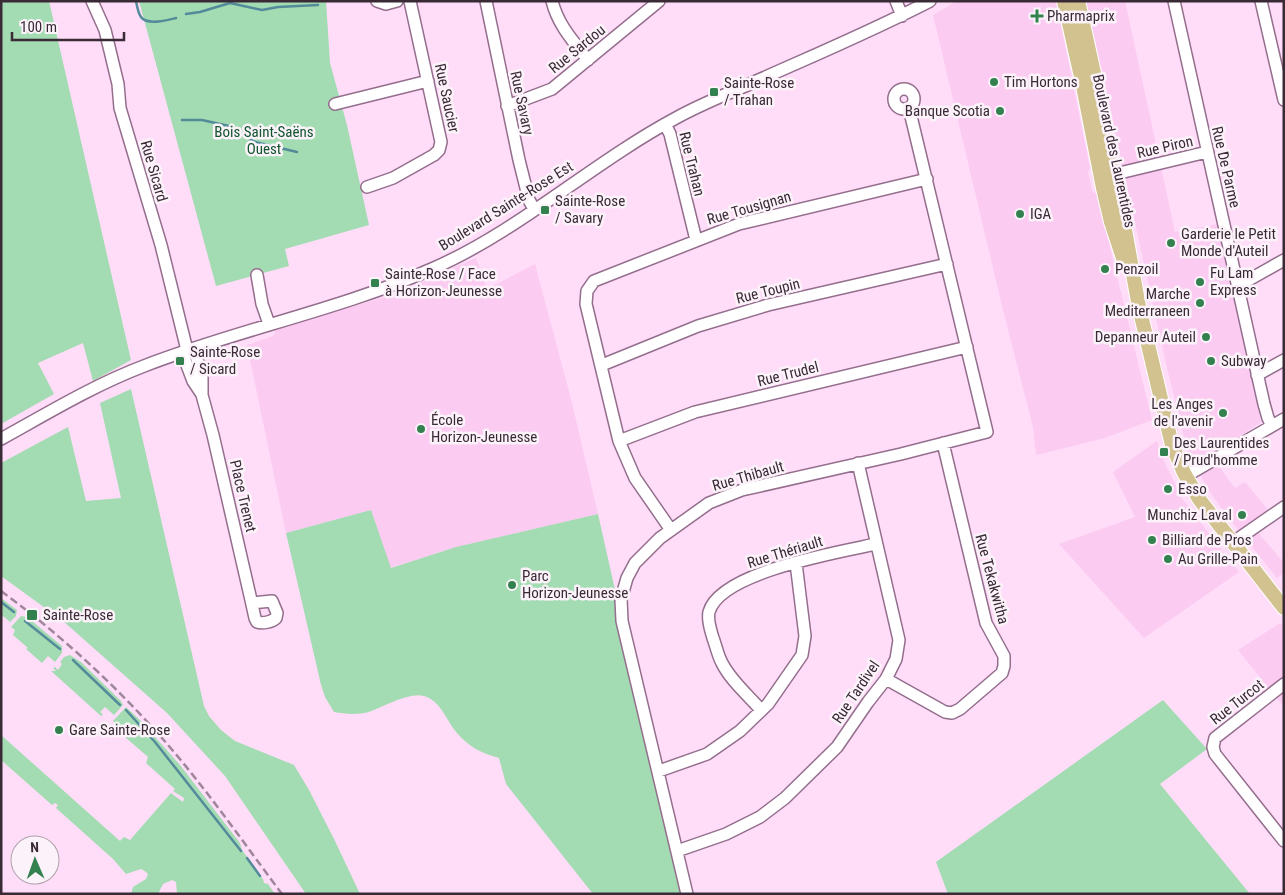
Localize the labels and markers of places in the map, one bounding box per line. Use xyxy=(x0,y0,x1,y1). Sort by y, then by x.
place label: Pharmaprix xyxy=(1047,7,1115,25)
marker: Pharmaprix xyxy=(1031,10,1043,22)
place label: Tim Hortons xyxy=(1004,73,1078,91)
place label: Sainte-Rose / Trahan xyxy=(724,74,794,109)
marker: Tim Hortons xyxy=(988,76,1000,88)
marker: Sainte-Rose / Trahan xyxy=(708,86,720,98)
place label: Banque Scotia xyxy=(905,102,990,120)
marker: Banque Scotia xyxy=(994,105,1006,117)
place label: Sainte-Rose / Savary xyxy=(555,192,625,227)
marker: Sainte-Rose / Savary xyxy=(539,204,551,216)
place label: IGA xyxy=(1030,205,1052,223)
marker: IGA xyxy=(1014,208,1026,220)
place label: Garderie le Petit Monde d'Auteil xyxy=(1181,225,1276,260)
marker: Garderie le Petit Monde d'Auteil xyxy=(1165,237,1177,249)
place label: Penzoil xyxy=(1115,260,1158,278)
marker: Penzoil xyxy=(1099,263,1111,275)
place label: Fu Lam Express xyxy=(1210,264,1257,299)
place label: Sainte-Rose / Face à Horizon-Jeunesse xyxy=(385,265,502,300)
marker: Fu Lam Express xyxy=(1194,276,1206,288)
marker: Sainte-Rose / Face à Horizon-Jeunesse xyxy=(369,277,381,289)
place label: Marche Mediterraneen xyxy=(1105,285,1190,320)
marker: Marche Mediterraneen xyxy=(1194,297,1206,309)
place label: Depanneur Auteil xyxy=(1095,328,1196,346)
marker: Depanneur Auteil xyxy=(1200,331,1212,343)
place label: Sainte-Rose / Sicard xyxy=(190,343,260,378)
place label: Subway xyxy=(1221,352,1267,370)
marker: Sainte-Rose / Sicard xyxy=(174,355,186,367)
marker: Subway xyxy=(1205,355,1217,367)
place label: Les Anges de l'avenir xyxy=(1151,395,1213,430)
marker: Les Anges de l'avenir xyxy=(1217,407,1229,419)
place label: École Horizon-Jeunesse xyxy=(431,411,537,446)
marker: École Horizon-Jeunesse xyxy=(415,423,427,435)
place label: Des Laurentides / Prud'homme xyxy=(1174,434,1270,469)
marker: Des Laurentides / Prud'homme xyxy=(1158,446,1170,458)
place label: Esso xyxy=(1178,480,1207,498)
marker: Esso xyxy=(1162,483,1174,495)
place label: Munchiz Laval xyxy=(1147,506,1232,524)
marker: Munchiz Laval xyxy=(1236,509,1248,521)
place label: Billiard de Pros xyxy=(1162,531,1252,549)
marker: Billiard de Pros xyxy=(1146,534,1158,546)
place label: Au Grille-Pain xyxy=(1178,550,1258,568)
marker: Au Grille-Pain xyxy=(1162,553,1174,565)
place label: Parc Horizon-Jeunesse xyxy=(522,567,628,602)
marker: Parc Horizon-Jeunesse xyxy=(506,579,518,591)
place label: Sainte-Rose xyxy=(43,606,113,624)
marker: Sainte-Rose xyxy=(25,608,39,622)
place label: Gare Sainte-Rose xyxy=(69,721,170,739)
marker: Gare Sainte-Rose xyxy=(53,724,65,736)

